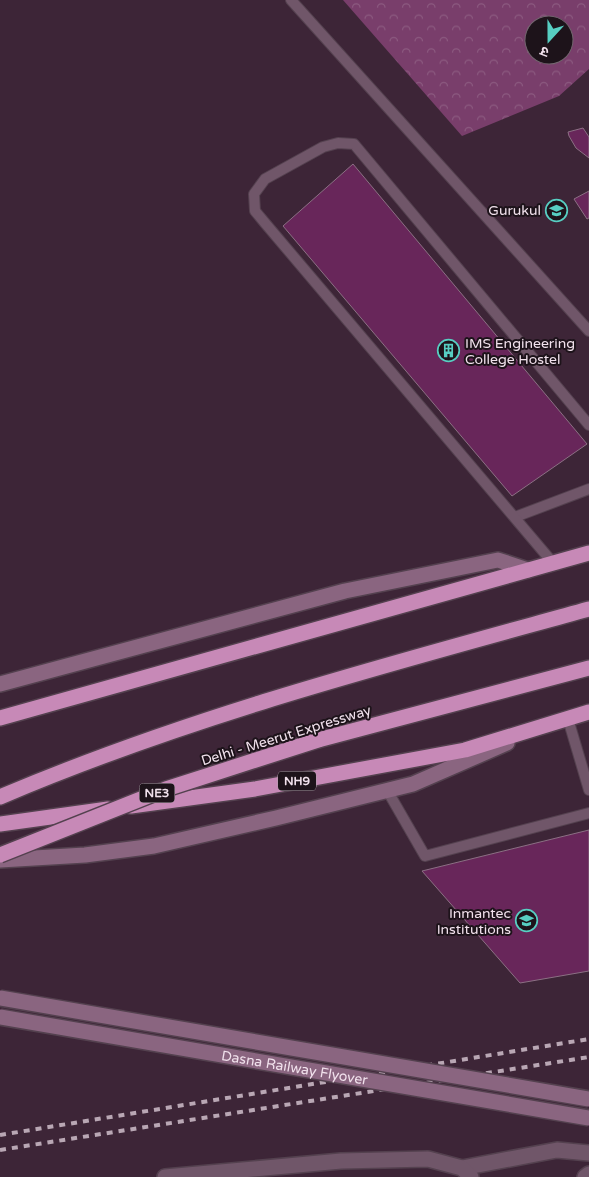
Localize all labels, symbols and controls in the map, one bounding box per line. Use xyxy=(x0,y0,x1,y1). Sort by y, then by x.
north arrow xyxy=(524,15,574,65)
text: उ xyxy=(537,42,551,61)
school or university icon: Gurukul xyxy=(545,198,569,222)
place label: Gurukul xyxy=(488,202,541,219)
place label: IMS Engineering College Hostel xyxy=(465,335,575,368)
building icon: IMS Engineering College Hostel xyxy=(437,339,461,363)
street label: Delhi - Meerut Expressway xyxy=(199,701,374,769)
road number: NH9 xyxy=(278,771,316,790)
road number: NE3 xyxy=(140,784,174,802)
place label: Inmantec Institutions xyxy=(437,905,511,938)
school or university icon: Inmantec Institutions xyxy=(515,909,539,933)
street label: Dasna Railway Flyover xyxy=(220,1047,370,1089)

